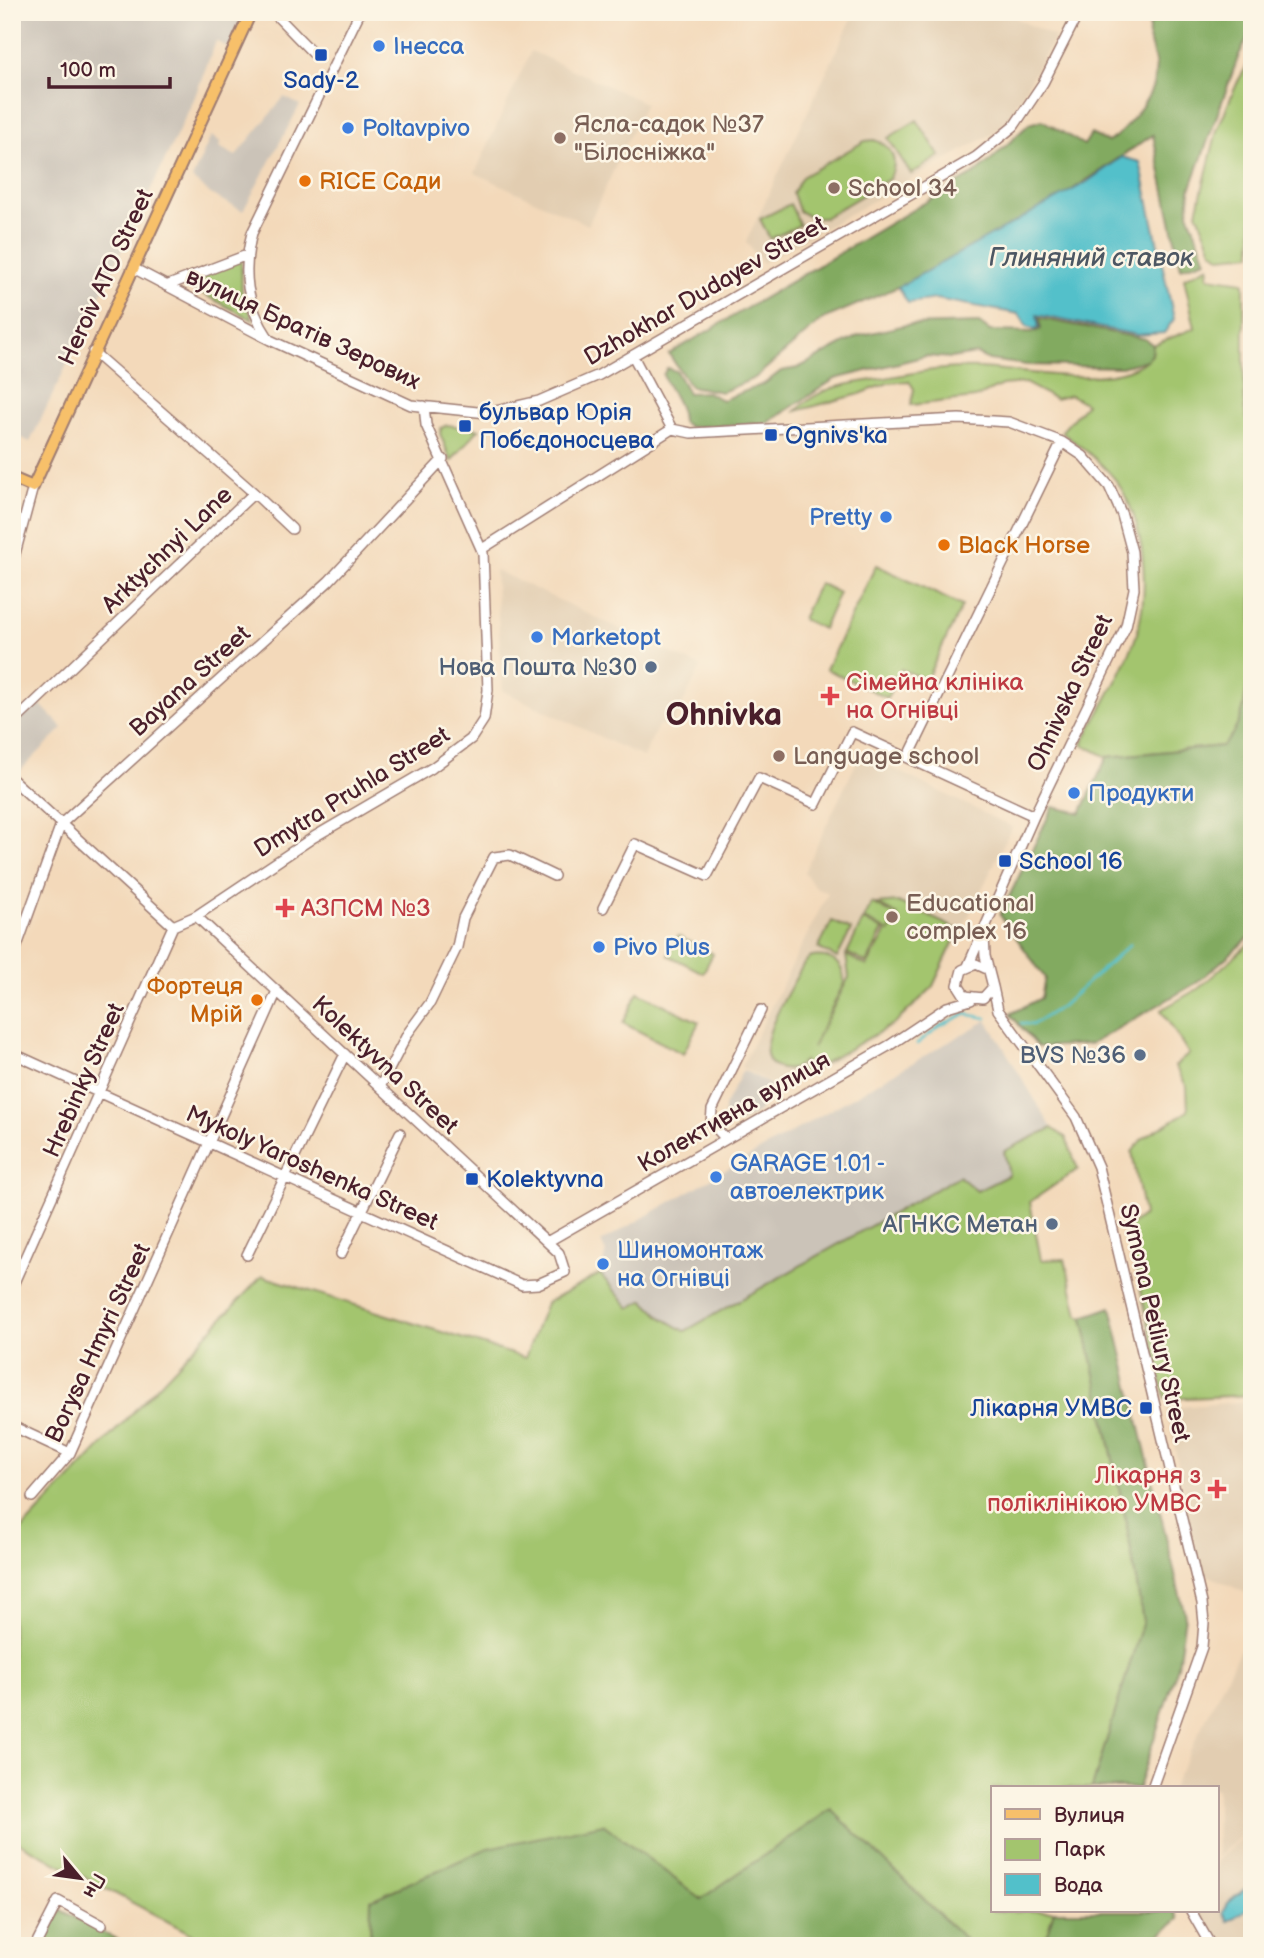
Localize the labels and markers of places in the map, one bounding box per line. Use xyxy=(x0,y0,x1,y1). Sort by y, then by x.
place label: Інесса xyxy=(393,32,465,61)
marker: Інесса xyxy=(371,38,387,54)
marker: Sady-2 xyxy=(313,47,329,63)
place label: Sady-2 xyxy=(283,66,359,95)
place label: Ясла-садок №37 "Білосніжка" xyxy=(574,110,764,167)
place label: Poltavpivo xyxy=(362,114,470,143)
marker: Poltavpivo xyxy=(340,120,356,136)
marker: Ясла-садок №37 "Білосніжка" xyxy=(552,130,568,146)
place label: RICE Сади xyxy=(319,167,441,196)
marker: RICE Сади xyxy=(297,173,313,189)
place label: School 34 xyxy=(848,174,957,203)
marker: School 34 xyxy=(826,180,842,196)
place label: бульвар Юрія Побєдоносцева xyxy=(479,398,654,455)
marker: бульвар Юрія Побєдоносцева xyxy=(457,418,473,434)
place label: Ognivs'ka xyxy=(785,421,888,450)
marker: Ognivs'ka xyxy=(763,427,779,443)
place label: Pretty xyxy=(809,503,872,532)
marker: Pretty xyxy=(878,509,894,525)
place label: Black Horse xyxy=(958,531,1090,560)
marker: Black Horse xyxy=(936,537,952,553)
place label: Marketopt xyxy=(551,623,661,652)
marker: Marketopt xyxy=(529,629,545,645)
place label: Нова Пошта №30 xyxy=(438,653,637,682)
marker: Нова Пошта №30 xyxy=(643,659,659,675)
place label: Сімейна клініка на Огнівці xyxy=(846,668,1024,725)
marker: Сімейна клініка на Огнівці xyxy=(820,686,840,706)
place label: Language school xyxy=(793,742,979,771)
marker: Language school xyxy=(771,748,787,764)
place label: Продукти xyxy=(1088,779,1194,808)
marker: Продукти xyxy=(1066,785,1082,801)
place label: School 16 xyxy=(1019,847,1123,876)
marker: School 16 xyxy=(997,853,1013,869)
place label: Educational complex 16 xyxy=(906,889,1034,946)
place label: АЗПСМ №3 xyxy=(300,894,431,923)
marker: АЗПСМ №3 xyxy=(275,898,295,918)
marker: Educational complex 16 xyxy=(884,909,900,925)
place label: Pivo Plus xyxy=(613,933,710,962)
marker: Pivo Plus xyxy=(591,939,607,955)
place label: Фортеця Мрій xyxy=(147,972,243,1029)
marker: Фортеця Мрій xyxy=(249,992,265,1008)
place label: BVS №36 xyxy=(1019,1041,1126,1070)
marker: BVS №36 xyxy=(1132,1047,1148,1063)
place label: GARAGE 1.01 - автоелектрик xyxy=(730,1149,885,1206)
place label: Kolektyvna xyxy=(486,1165,604,1194)
marker: GARAGE 1.01 - автоелектрик xyxy=(708,1169,724,1185)
marker: Kolektyvna xyxy=(464,1171,480,1187)
place label: АГНКС Метан xyxy=(882,1210,1038,1239)
marker: АГНКС Метан xyxy=(1044,1216,1060,1232)
place label: Шиномонтаж на Огнівці xyxy=(617,1236,764,1293)
marker: Шиномонтаж на Огнівці xyxy=(595,1256,611,1272)
place label: Лікарня УМВС xyxy=(969,1394,1132,1423)
marker: Лікарня УМВС xyxy=(1138,1400,1154,1416)
place label: Лікарня з поліклінікою УМВС xyxy=(987,1461,1201,1518)
marker: Лікарня з поліклінікою УМВС xyxy=(1207,1479,1227,1499)

